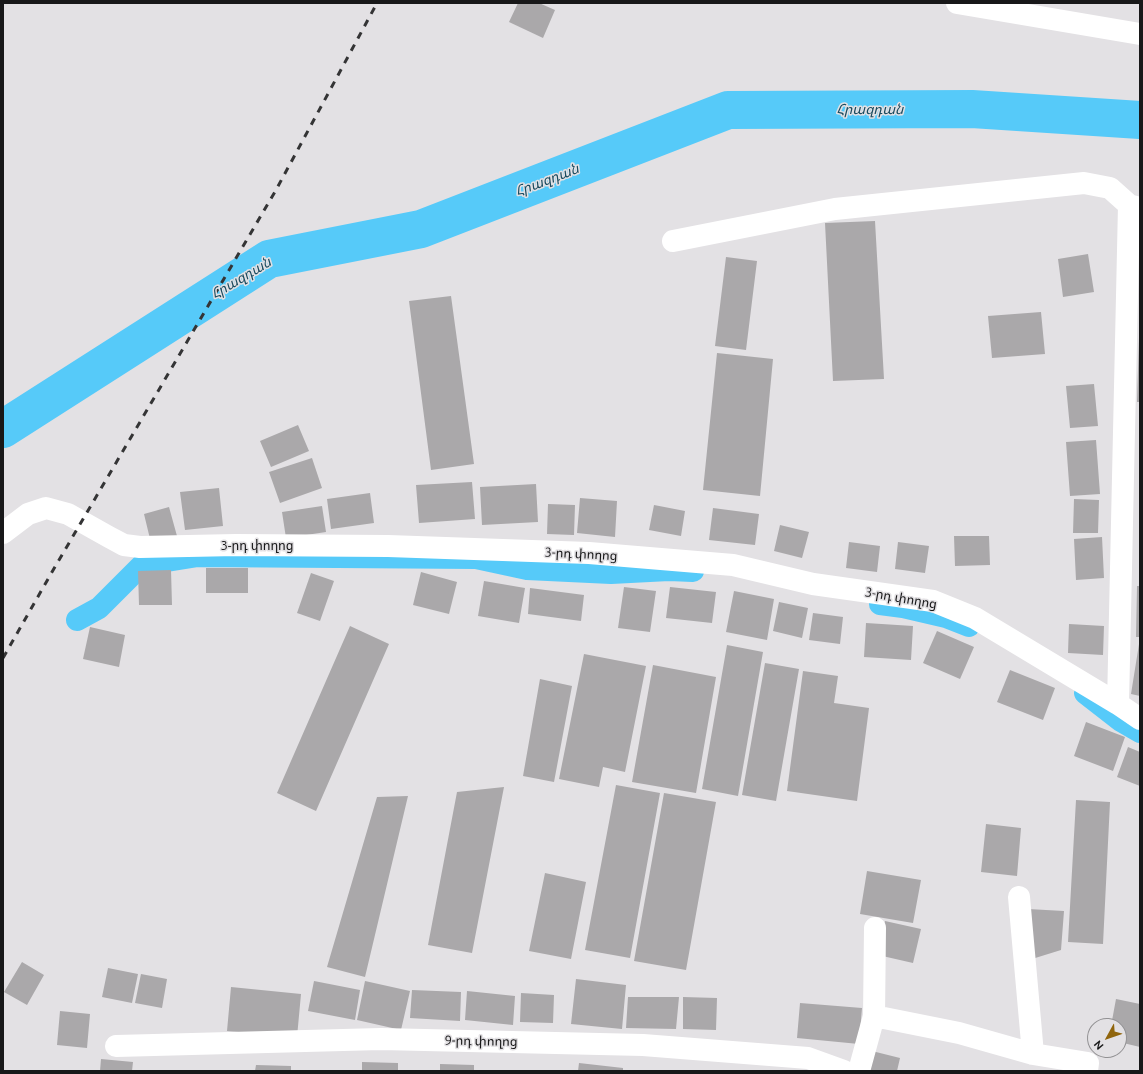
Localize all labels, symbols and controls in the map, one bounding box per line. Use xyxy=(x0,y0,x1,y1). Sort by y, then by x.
water label: Հրազդան xyxy=(836,101,904,117)
water label: Հրազդան xyxy=(513,160,581,200)
water label: Հրազդան xyxy=(208,254,274,302)
street label: 3-րդ փողոց xyxy=(220,538,294,554)
street label: 3-րդ փողոց xyxy=(544,544,618,564)
street label: 3-րդ փողոց xyxy=(864,584,938,612)
north arrow xyxy=(1087,1018,1127,1058)
street label: 9-րդ փողոց xyxy=(444,1033,518,1049)
text: N xyxy=(1091,1038,1106,1052)

